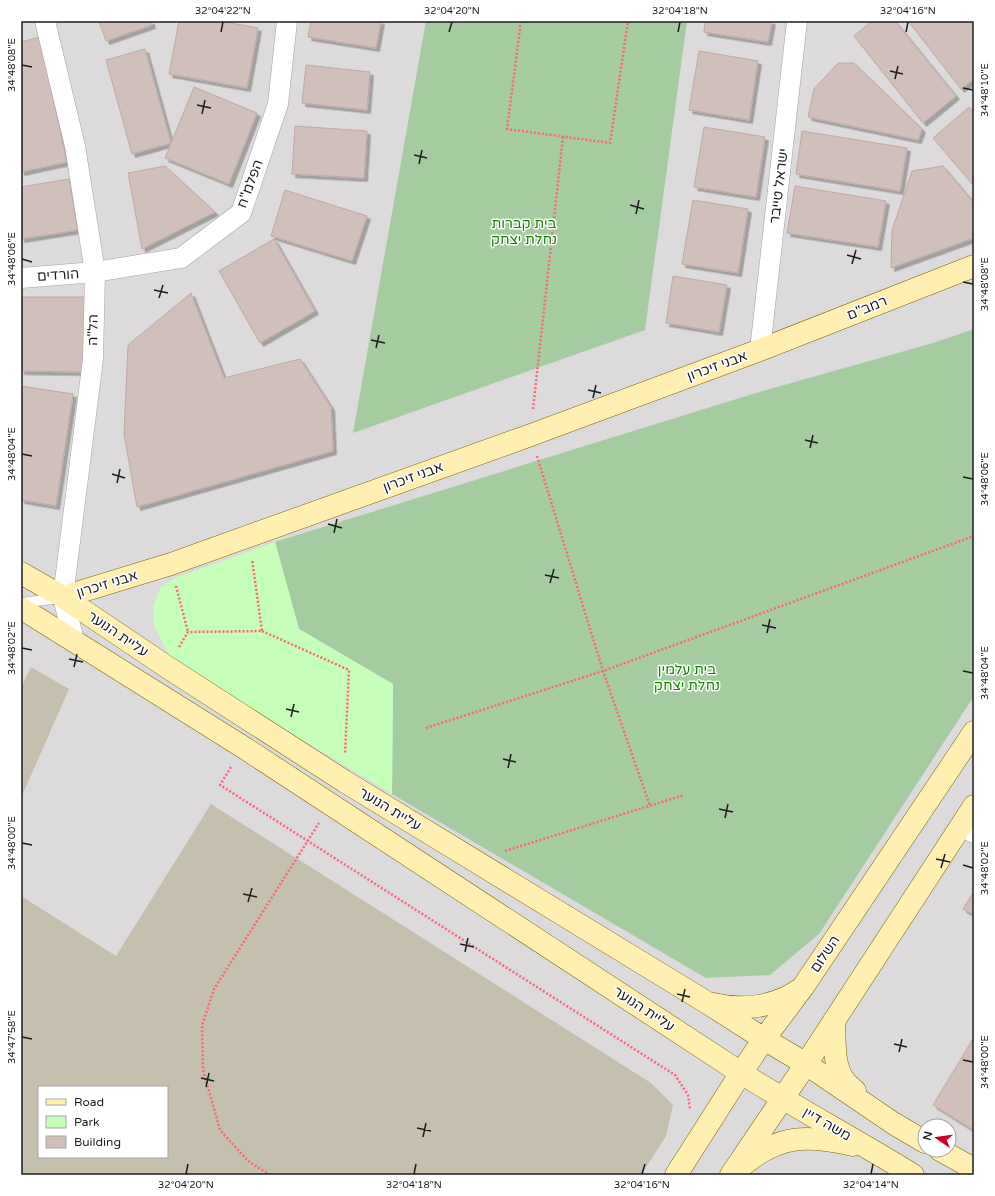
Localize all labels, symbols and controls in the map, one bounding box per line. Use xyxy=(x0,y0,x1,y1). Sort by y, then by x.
text: 32°04'22"N xyxy=(195,5,251,17)
text: 32°04'20"N xyxy=(424,5,480,17)
text: 32°04'18"N xyxy=(652,5,708,17)
text: 32°04'16"N xyxy=(880,5,936,17)
text: 34°48'08"E xyxy=(6,38,18,92)
text: 34°48'10"E xyxy=(979,63,991,117)
street label: ישראל טייבר xyxy=(766,147,792,225)
street label: הפלמ"ח xyxy=(233,157,267,211)
park label: בית קברות נחלת יצחק xyxy=(491,215,557,248)
text: 34°48'06"E xyxy=(6,232,18,286)
text: 34°48'08"E xyxy=(979,257,991,311)
street label: הורדים xyxy=(36,265,80,285)
street label: רמב"ם xyxy=(844,292,890,324)
street label: הל"ה xyxy=(84,314,102,346)
street label: אבני זיכרון xyxy=(684,347,750,385)
text: 34°48'04"E xyxy=(6,427,18,481)
text: 34°48'06"E xyxy=(979,452,991,506)
street label: אבני זיכרון xyxy=(380,458,446,496)
street label: אבני זיכרון xyxy=(74,567,140,601)
street label: עליית הנוער xyxy=(84,607,152,661)
text: 34°48'02"E xyxy=(6,621,18,675)
text: 34°48'04"E xyxy=(979,646,991,700)
park label: בית עלמין נחלת יצחק xyxy=(654,661,720,694)
street label: עליית הנוער xyxy=(356,784,424,834)
text: 34°48'00"E xyxy=(6,816,18,870)
text: 34°48'02"E xyxy=(979,841,991,895)
street label: השלום xyxy=(806,932,844,976)
street label: עליית הנוער xyxy=(610,983,678,1035)
text: 34°47'58"E xyxy=(6,1010,18,1064)
text: 34°48'00"E xyxy=(979,1035,991,1089)
legend xyxy=(38,1086,168,1158)
text: Road xyxy=(74,1095,104,1109)
street label: משה דיין xyxy=(800,1103,854,1145)
text: Park xyxy=(74,1115,100,1129)
north arrow xyxy=(917,1118,957,1158)
text: N xyxy=(920,1130,935,1142)
text: Building xyxy=(74,1135,121,1149)
text: 32°04'20"N xyxy=(158,1179,214,1191)
text: 32°04'18"N xyxy=(386,1179,442,1191)
text: 32°04'16"N xyxy=(614,1179,670,1191)
text: 32°04'14"N xyxy=(843,1179,899,1191)

